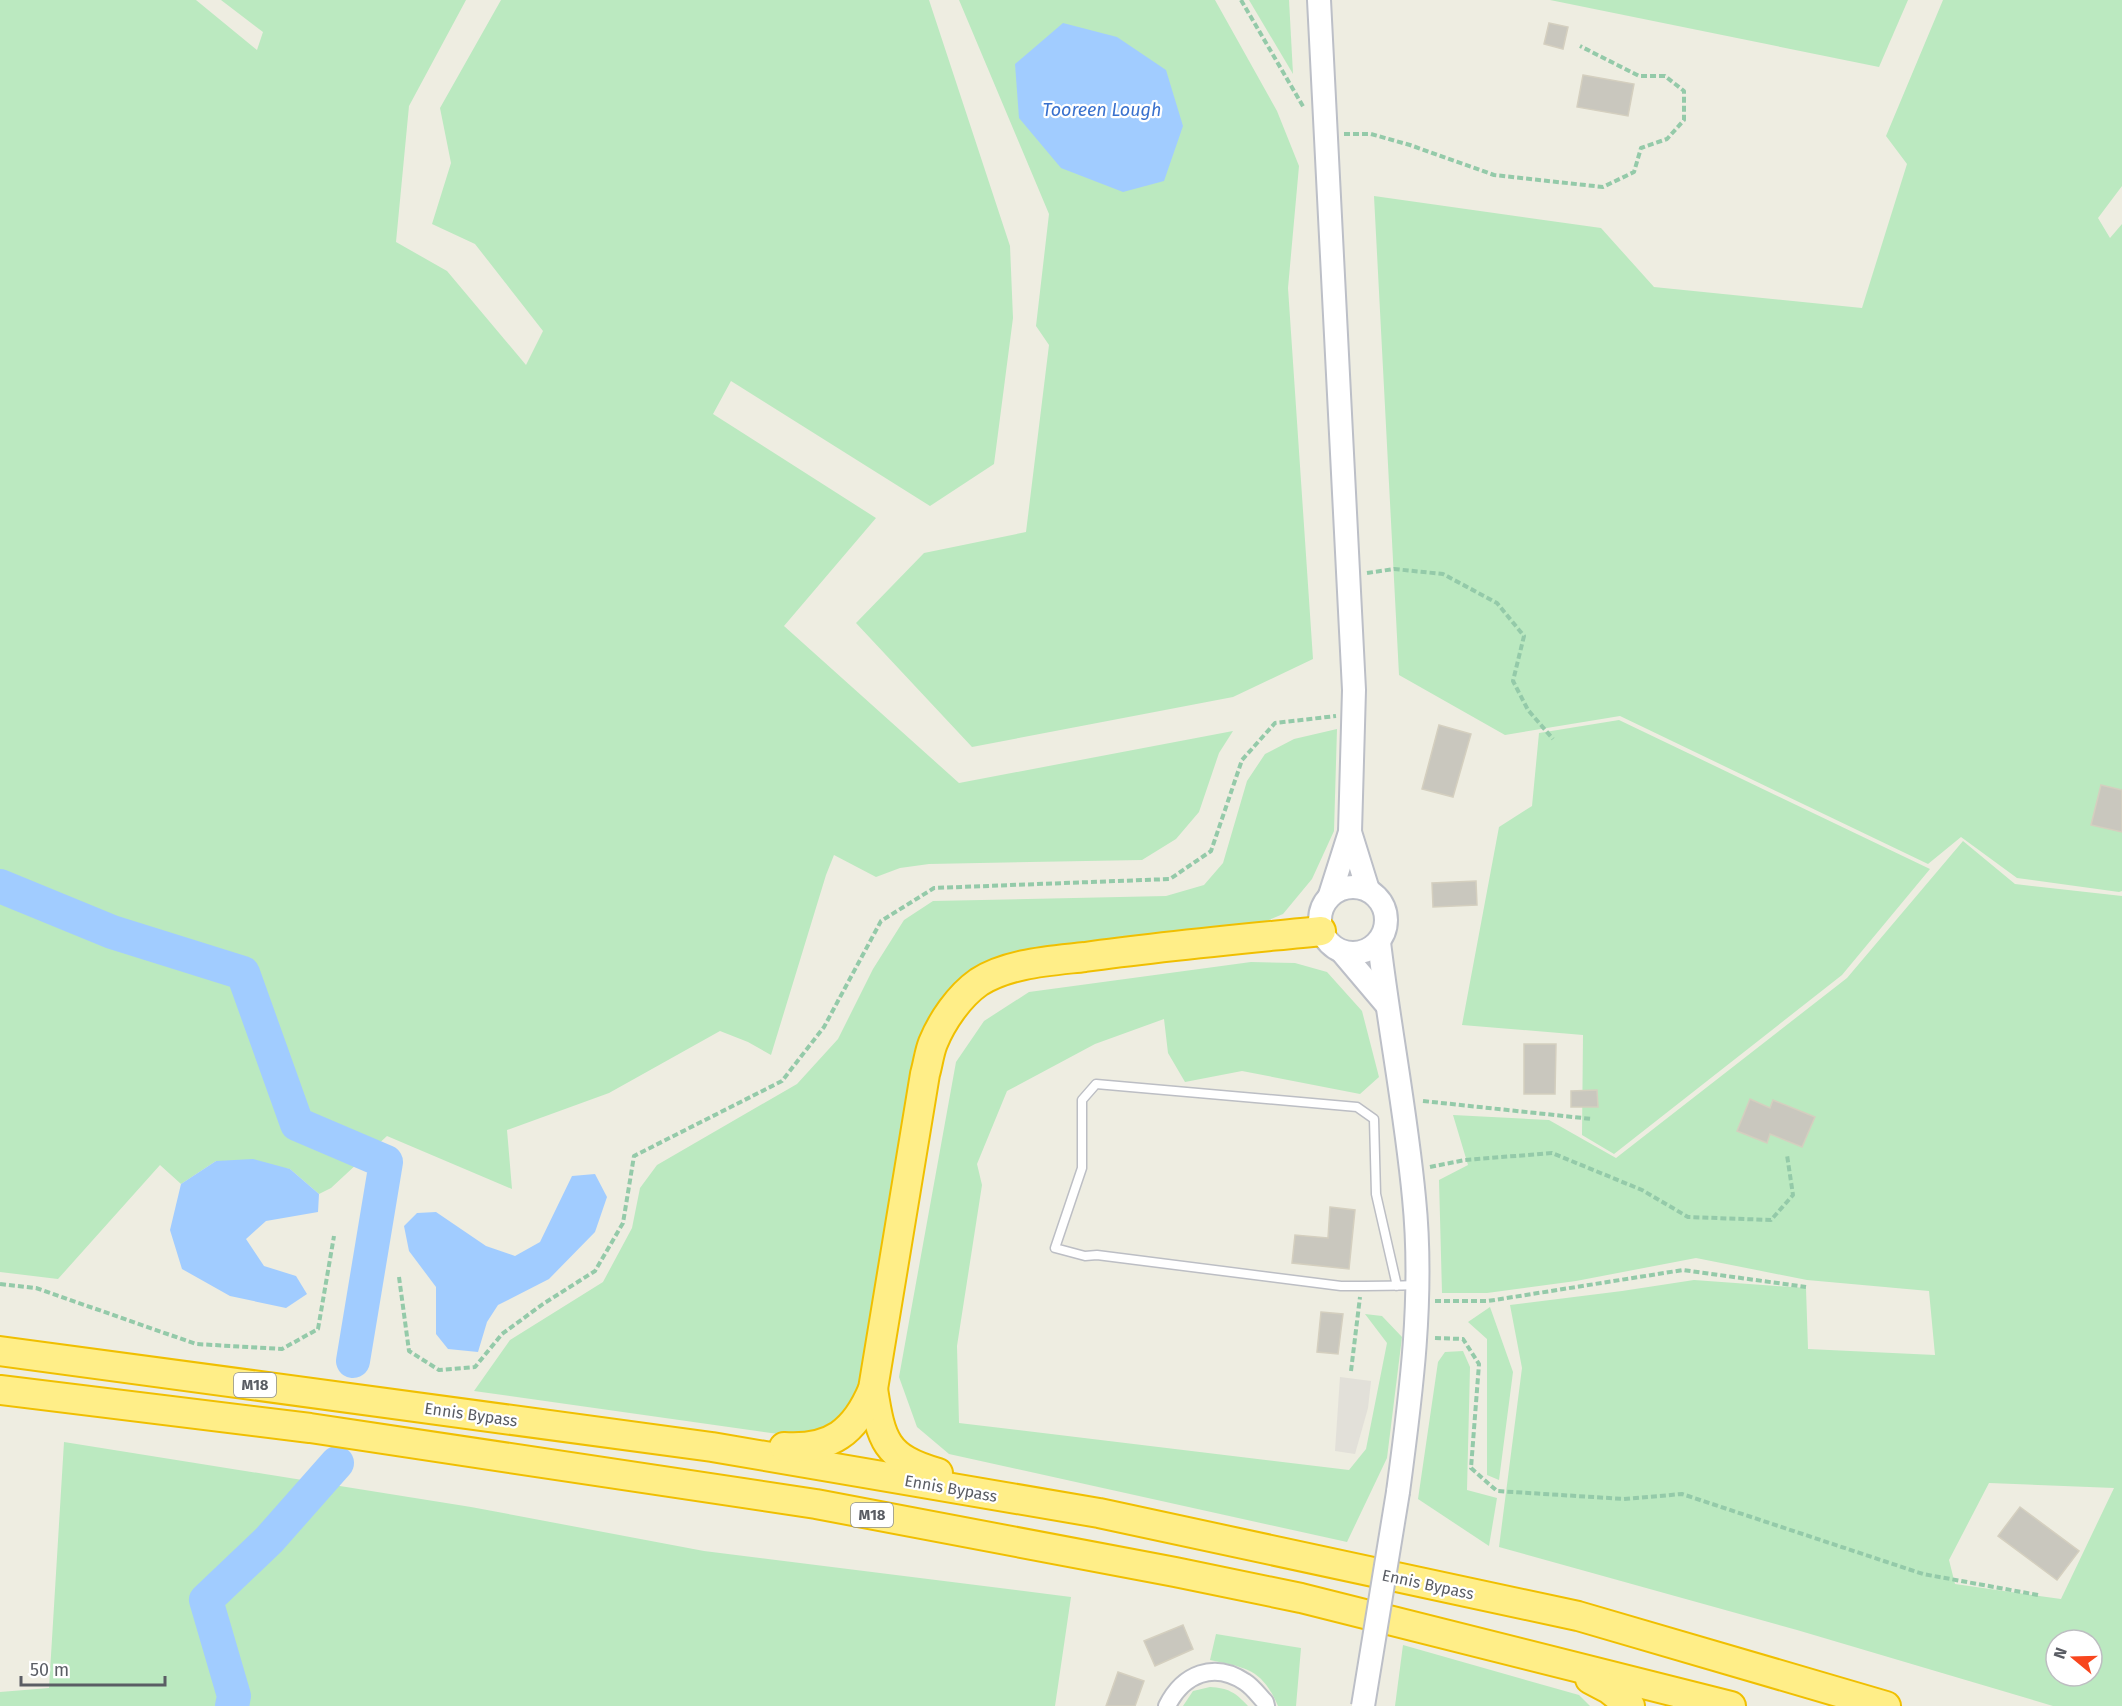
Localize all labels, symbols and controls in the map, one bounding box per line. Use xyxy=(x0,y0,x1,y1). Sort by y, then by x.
water label: Tooreen Lough xyxy=(1042,99,1162,121)
road number: M18 xyxy=(234,1373,276,1397)
street label: Ennis Bypass xyxy=(423,1399,519,1430)
street label: Ennis Bypass xyxy=(903,1471,999,1506)
road number: M18 xyxy=(851,1503,893,1527)
street label: Ennis Bypass xyxy=(1380,1565,1476,1604)
north arrow xyxy=(2044,1628,2104,1688)
text: N xyxy=(2050,1645,2071,1661)
scale bar xyxy=(21,1649,165,1687)
text: 50 m xyxy=(30,1659,69,1681)

